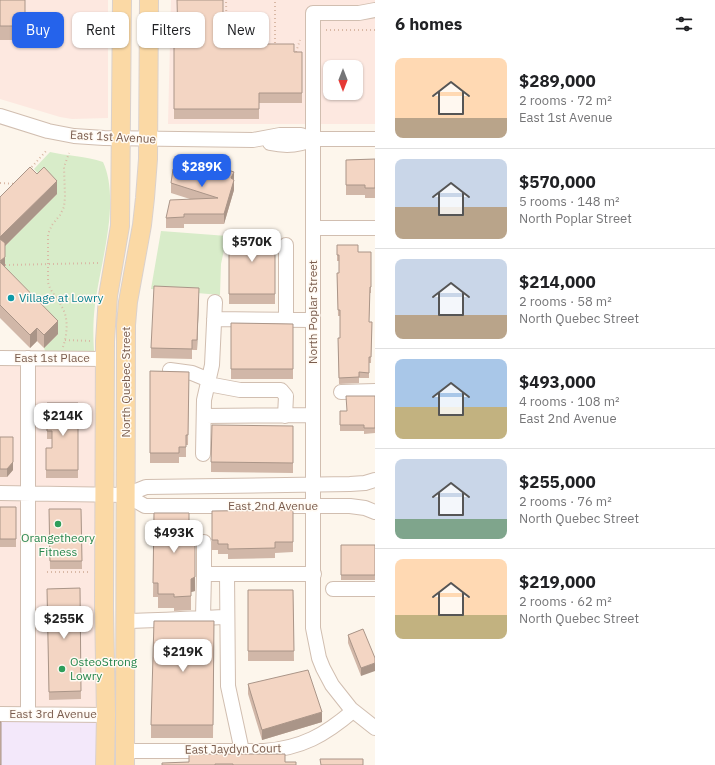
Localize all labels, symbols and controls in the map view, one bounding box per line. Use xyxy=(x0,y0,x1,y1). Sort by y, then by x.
chip: Buy xyxy=(12,12,64,48)
chip: Rent xyxy=(72,12,129,48)
chip: Filters xyxy=(137,12,205,48)
chip: New xyxy=(213,12,269,48)
text: 6 homes xyxy=(395,13,462,35)
icon: filters xyxy=(673,13,695,35)
north arrow xyxy=(323,60,363,100)
map controls xyxy=(323,60,363,100)
text: $289,000 xyxy=(519,70,596,92)
icon: home xyxy=(427,74,475,122)
text: 2 rooms · 72 m² xyxy=(519,92,612,109)
text: East 1st Avenue xyxy=(519,109,612,126)
street label: East 1st Avenue xyxy=(70,127,157,146)
pin: $289K xyxy=(174,154,230,188)
text: $289K xyxy=(182,158,222,175)
text: $570,000 xyxy=(519,171,596,193)
icon: home xyxy=(427,175,475,223)
text: 5 rooms · 148 m² xyxy=(519,193,620,210)
text: North Poplar Street xyxy=(519,210,632,227)
pin: $570K xyxy=(224,229,280,263)
text: $570K xyxy=(232,233,272,250)
street label: North Poplar Street xyxy=(305,260,320,364)
text: $214,000 xyxy=(519,271,596,293)
icon: home xyxy=(427,275,475,323)
place label: Village at Lowry xyxy=(19,290,104,305)
marker: Village at Lowry xyxy=(6,293,16,303)
text: 2 rooms · 58 m² xyxy=(519,293,612,310)
text: North Quebec Street xyxy=(519,310,639,327)
street label: North Quebec Street xyxy=(118,327,133,437)
street label: East 1st Place xyxy=(14,350,90,365)
text: $493,000 xyxy=(519,371,596,393)
icon: home xyxy=(427,375,475,423)
text: 4 rooms · 108 m² xyxy=(519,393,620,410)
pin: $214K xyxy=(35,403,91,437)
text: $214K xyxy=(43,407,83,424)
text: East 2nd Avenue xyxy=(519,410,617,427)
text: $255,000 xyxy=(519,471,596,493)
icon: home xyxy=(427,475,475,523)
text: 2 rooms · 76 m² xyxy=(519,493,612,510)
street label: East 2nd Avenue xyxy=(228,498,318,513)
text: North Quebec Street xyxy=(519,510,639,527)
marker: Orangetheory Fitness xyxy=(53,519,63,529)
pin: $493K xyxy=(146,520,202,554)
text: $493K xyxy=(154,524,194,541)
place label: Orangetheory Fitness xyxy=(21,530,95,559)
text: $219,000 xyxy=(519,571,596,593)
icon: home xyxy=(427,575,475,623)
text: 2 rooms · 62 m² xyxy=(519,593,612,610)
pin: $255K xyxy=(36,606,92,640)
text: $255K xyxy=(44,610,84,627)
text: North Quebec Street xyxy=(519,610,639,627)
pin: $219K xyxy=(155,639,211,673)
text: $219K xyxy=(163,643,203,660)
place label: OsteoStrong Lowry xyxy=(70,654,138,683)
marker: OsteoStrong Lowry xyxy=(57,664,67,674)
street label: East 3rd Avenue xyxy=(9,706,97,721)
street label: East Jaydyn Court xyxy=(184,740,282,757)

